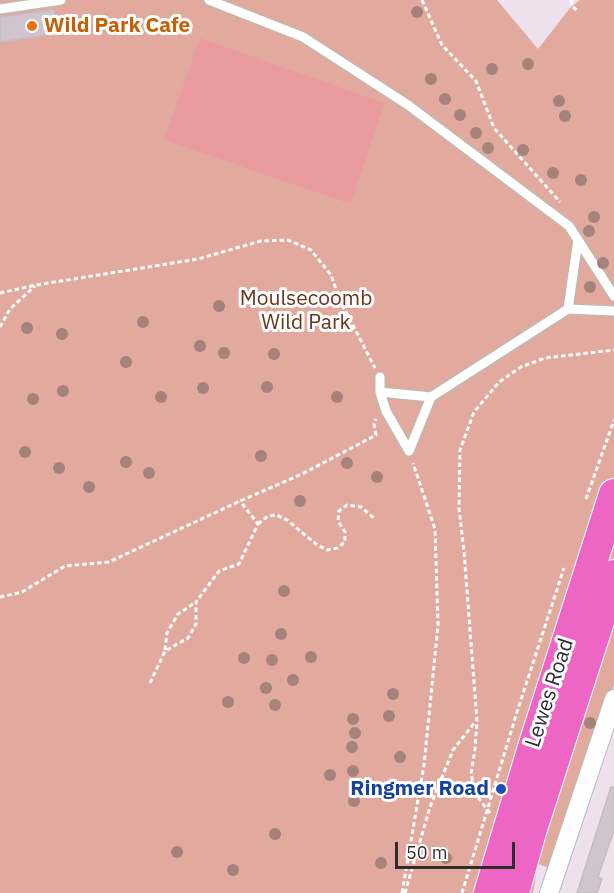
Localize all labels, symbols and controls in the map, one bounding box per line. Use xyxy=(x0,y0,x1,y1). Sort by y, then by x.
place label: Wild Park Cafe xyxy=(44,13,190,39)
marker: Wild Park Cafe xyxy=(25,19,39,33)
park label: Moulsecoomb Wild Park xyxy=(240,286,372,336)
street label: Lewes Road xyxy=(521,635,579,751)
place label: Ringmer Road xyxy=(350,776,489,802)
marker: Ringmer Road xyxy=(494,782,508,796)
scale bar xyxy=(398,830,518,868)
text: 50 m xyxy=(406,841,448,864)

